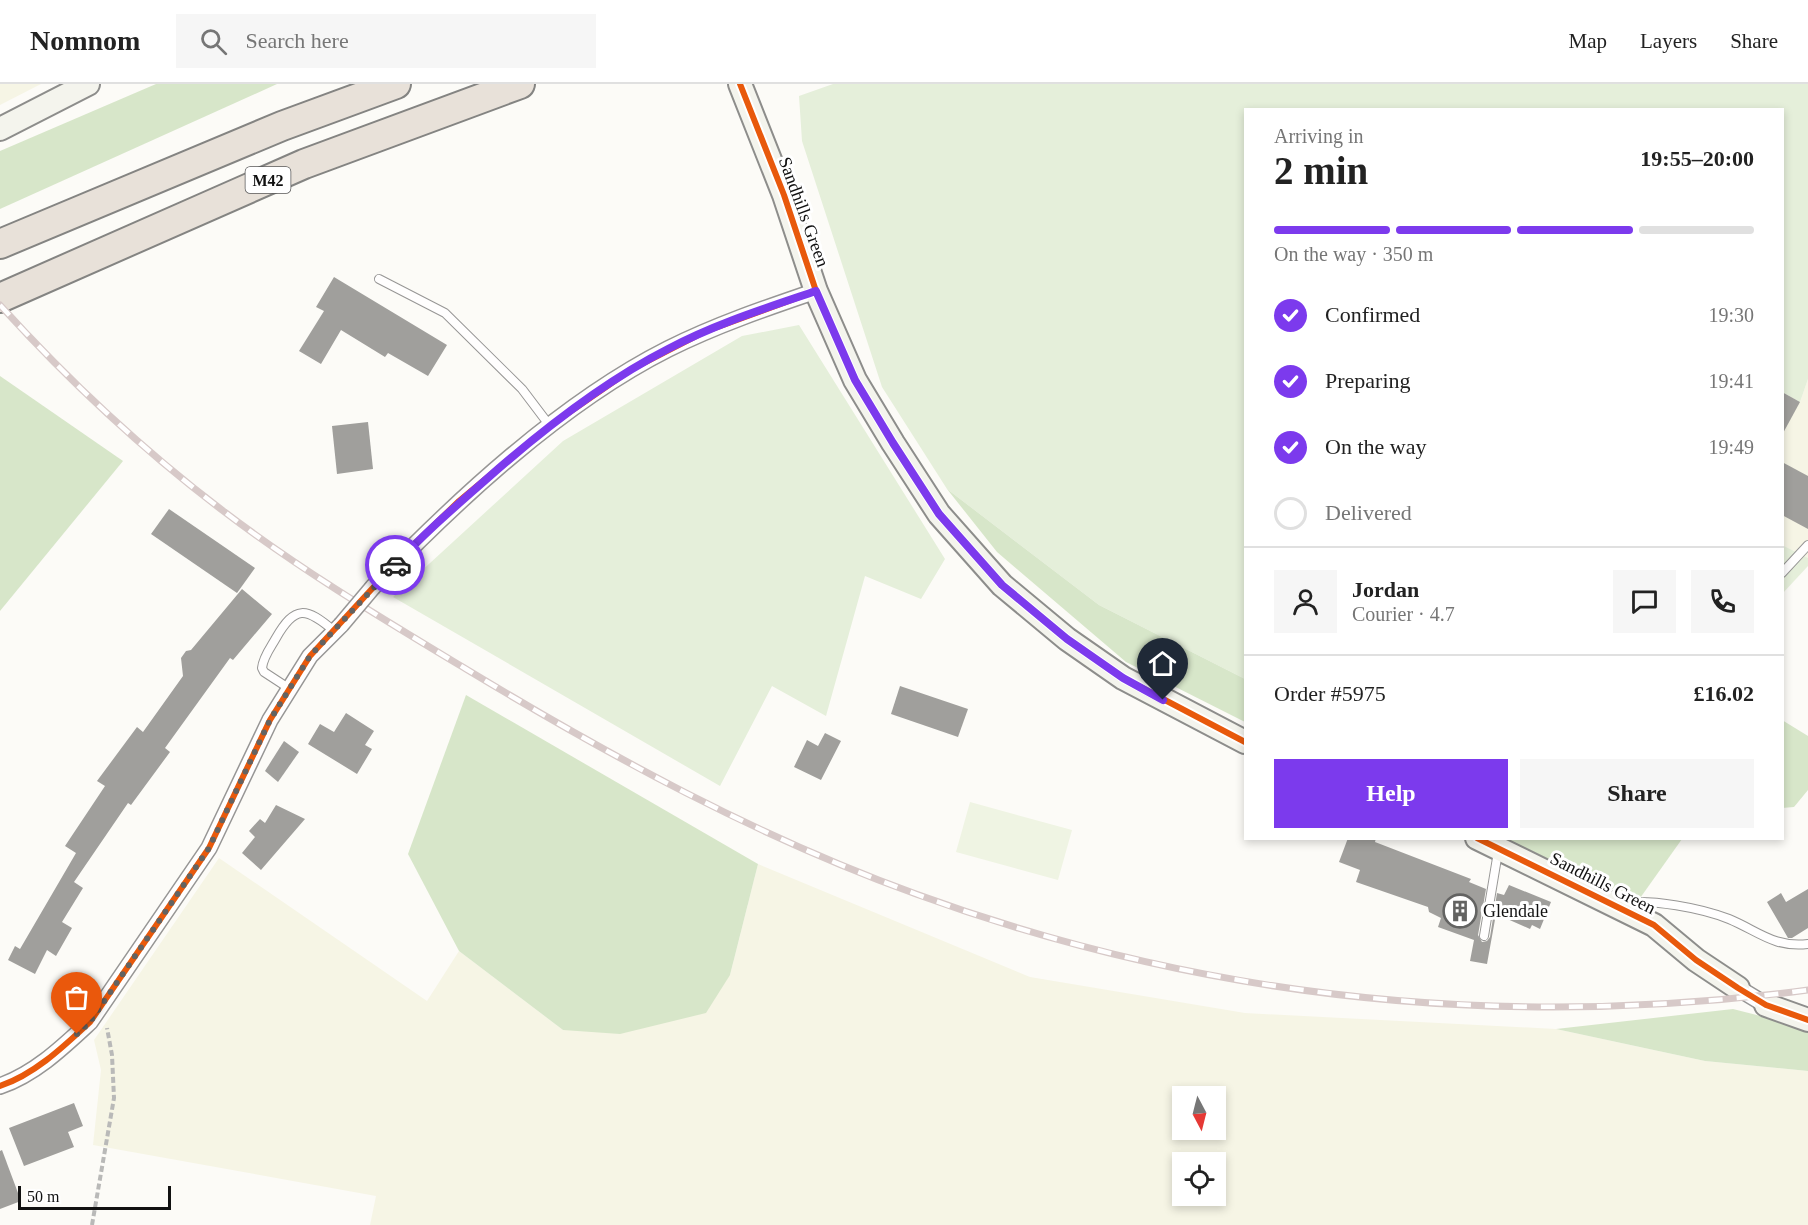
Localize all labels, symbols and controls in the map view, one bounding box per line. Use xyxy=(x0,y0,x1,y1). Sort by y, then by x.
search box xyxy=(176,14,596,68)
text: Nomnom xyxy=(30,25,140,56)
icon: search xyxy=(197,25,230,58)
text: Search here xyxy=(245,28,349,53)
text: Map xyxy=(1569,29,1607,53)
text: Layers xyxy=(1640,29,1697,53)
text: Share xyxy=(1730,29,1778,53)
text: Arriving in xyxy=(1274,125,1363,147)
text: 19:55–20:00 xyxy=(1640,146,1754,171)
text: 2 min xyxy=(1274,149,1368,192)
street label: Sandhills Green xyxy=(775,154,833,270)
road number: M42 xyxy=(246,167,290,193)
text: On the way · 350 m xyxy=(1274,243,1433,265)
icon: check xyxy=(1274,299,1307,332)
text: Confirmed xyxy=(1325,302,1420,327)
text: 19:30 xyxy=(1708,304,1754,326)
icon: check xyxy=(1274,365,1307,398)
text: Preparing xyxy=(1325,368,1411,393)
text: 19:41 xyxy=(1708,370,1754,392)
icon: check xyxy=(1274,431,1307,464)
text: On the way xyxy=(1325,434,1426,459)
text: 19:49 xyxy=(1708,436,1754,458)
text: Delivered xyxy=(1325,500,1412,525)
courier xyxy=(365,535,425,595)
icon: car xyxy=(379,549,412,582)
button: person xyxy=(1274,570,1337,633)
button: chat xyxy=(1613,570,1676,633)
button: phone xyxy=(1691,570,1754,633)
text: Jordan xyxy=(1352,577,1419,602)
text: Courier · 4.7 xyxy=(1352,603,1455,625)
pin xyxy=(1137,638,1188,700)
icon: home xyxy=(1146,647,1179,680)
text: Order #5975 xyxy=(1274,681,1386,706)
text: £16.02 xyxy=(1694,681,1754,706)
button: Help xyxy=(1274,759,1508,828)
button: Share xyxy=(1520,759,1754,828)
street label: Sandhills Green xyxy=(1547,848,1659,918)
building icon: Glendale xyxy=(1442,893,1478,929)
place label: Glendale xyxy=(1483,901,1548,921)
pin xyxy=(51,972,102,1034)
icon: bag xyxy=(60,981,93,1014)
north arrow xyxy=(1172,1086,1226,1140)
map controls xyxy=(1172,1086,1226,1206)
button: locate xyxy=(1172,1152,1226,1206)
scale bar xyxy=(18,1183,171,1210)
text: 50 m xyxy=(27,1188,59,1205)

